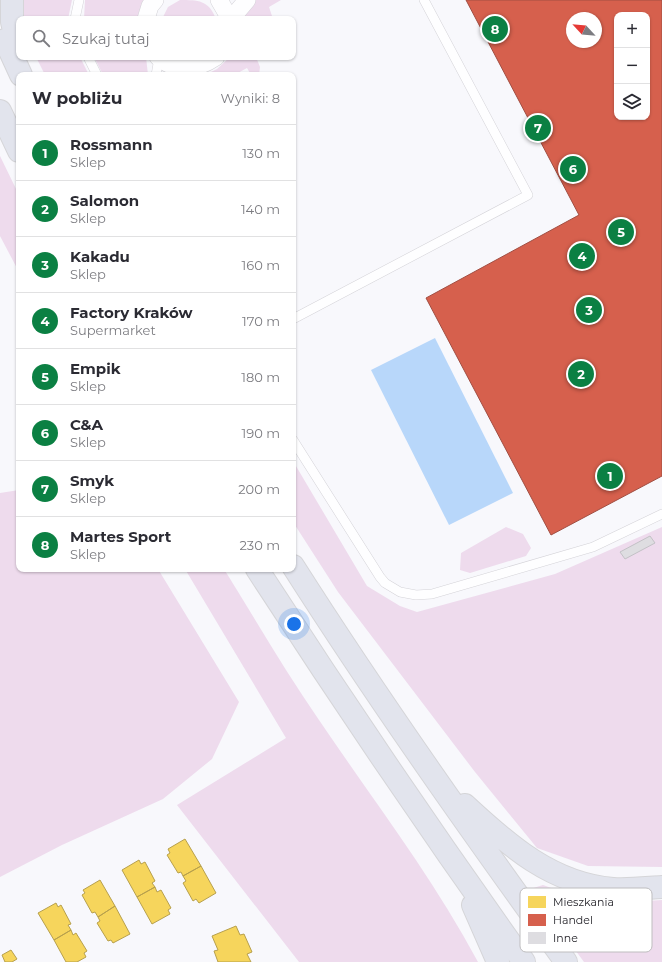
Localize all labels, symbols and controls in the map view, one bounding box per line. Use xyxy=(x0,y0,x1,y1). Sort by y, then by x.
north arrow xyxy=(566,12,602,48)
map controls xyxy=(614,12,650,120)
button: + xyxy=(614,12,650,48)
pin: 8 xyxy=(482,14,508,44)
search box xyxy=(16,16,296,60)
icon: search xyxy=(30,27,52,49)
text: Szukaj tutaj xyxy=(62,29,150,48)
button: − xyxy=(614,48,650,84)
button: layers xyxy=(614,84,650,120)
text: W pobliżu xyxy=(32,88,122,108)
text: Wyniki: 8 xyxy=(220,90,280,106)
pin: 7 xyxy=(525,113,551,143)
text: Rossmann xyxy=(70,135,153,154)
text: 1 xyxy=(42,145,48,161)
text: 130 m xyxy=(242,145,280,161)
text: Sklep xyxy=(70,154,106,170)
pin: 6 xyxy=(560,154,586,184)
text: Salomon xyxy=(70,191,139,210)
text: 2 xyxy=(41,201,49,217)
text: 140 m xyxy=(241,201,280,217)
text: Sklep xyxy=(70,210,106,226)
pin: 5 xyxy=(608,217,634,247)
pin: 4 xyxy=(569,241,595,271)
text: Kakadu xyxy=(70,247,130,266)
text: 3 xyxy=(41,257,49,273)
text: 160 m xyxy=(242,257,280,273)
text: Sklep xyxy=(70,266,106,282)
pin: 3 xyxy=(576,295,602,325)
text: Factory Kraków xyxy=(70,303,193,322)
text: 4 xyxy=(41,313,49,329)
text: 170 m xyxy=(242,313,280,329)
text: Supermarket xyxy=(70,322,156,338)
text: Empik xyxy=(70,359,121,378)
pin: 2 xyxy=(568,359,594,389)
text: 5 xyxy=(41,369,49,385)
text: 180 m xyxy=(241,369,280,385)
text: Sklep xyxy=(70,378,106,394)
text: C&A xyxy=(70,415,103,434)
text: 6 xyxy=(41,425,49,441)
text: 190 m xyxy=(242,425,280,441)
text: Sklep xyxy=(70,434,106,450)
pin: 1 xyxy=(597,461,623,491)
text: Smyk xyxy=(70,471,114,490)
text: 7 xyxy=(41,481,49,497)
text: 200 m xyxy=(238,481,280,497)
text: Sklep xyxy=(70,490,106,506)
text: Martes Sport xyxy=(70,527,171,546)
text: 8 xyxy=(41,537,49,553)
text: 230 m xyxy=(239,537,280,553)
text: Sklep xyxy=(70,546,106,562)
your location xyxy=(284,614,304,634)
legend xyxy=(520,888,652,952)
text: Mieszkania xyxy=(553,895,614,909)
text: Handel xyxy=(553,913,593,927)
text: Inne xyxy=(553,931,578,945)

